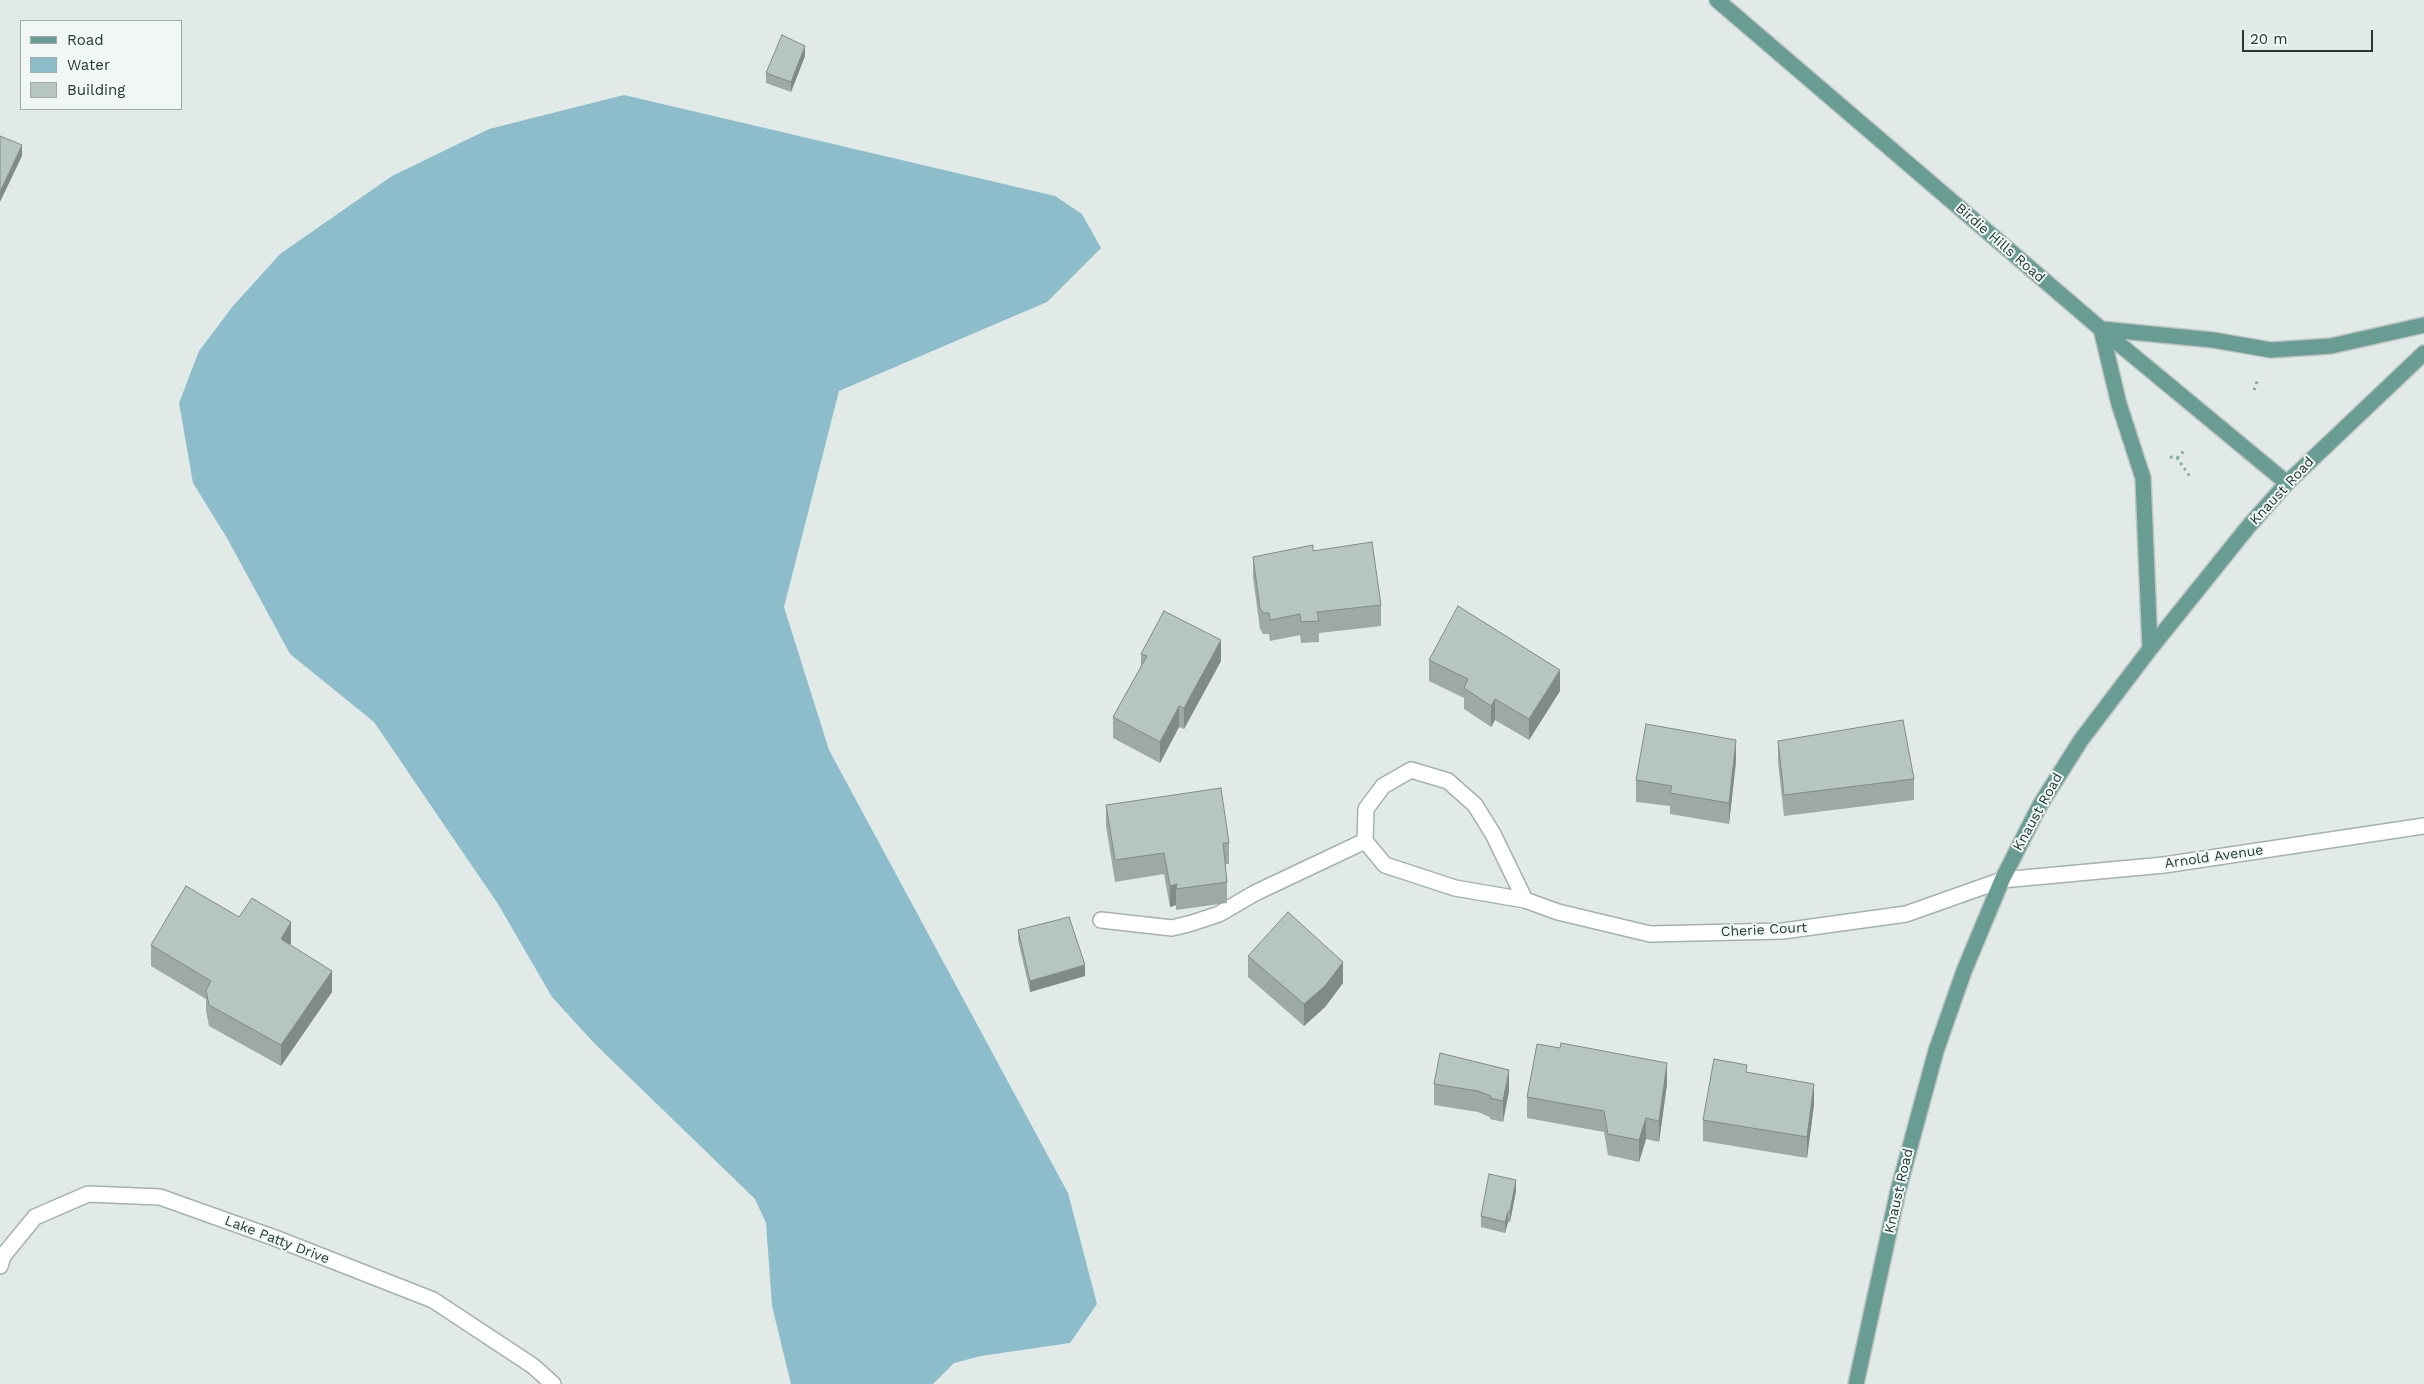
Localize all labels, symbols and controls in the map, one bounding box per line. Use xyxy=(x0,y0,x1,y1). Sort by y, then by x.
legend xyxy=(20,20,182,110)
scale bar xyxy=(2244,20,2375,52)
text: 20 m xyxy=(2250,30,2288,48)
text: Road xyxy=(67,31,104,49)
text: Water xyxy=(67,56,110,74)
text: Building xyxy=(67,81,125,99)
street label: Birdie Hills Road xyxy=(1952,200,2048,286)
street label: Knaust Road xyxy=(2246,454,2318,528)
street label: Knaust Road xyxy=(2010,770,2066,854)
street label: Arnold Avenue xyxy=(2164,842,2264,872)
street label: Cherie Court xyxy=(1720,919,1808,941)
street label: Knaust Road xyxy=(1881,1147,1917,1235)
street label: Lake Patty Drive xyxy=(222,1212,332,1268)

